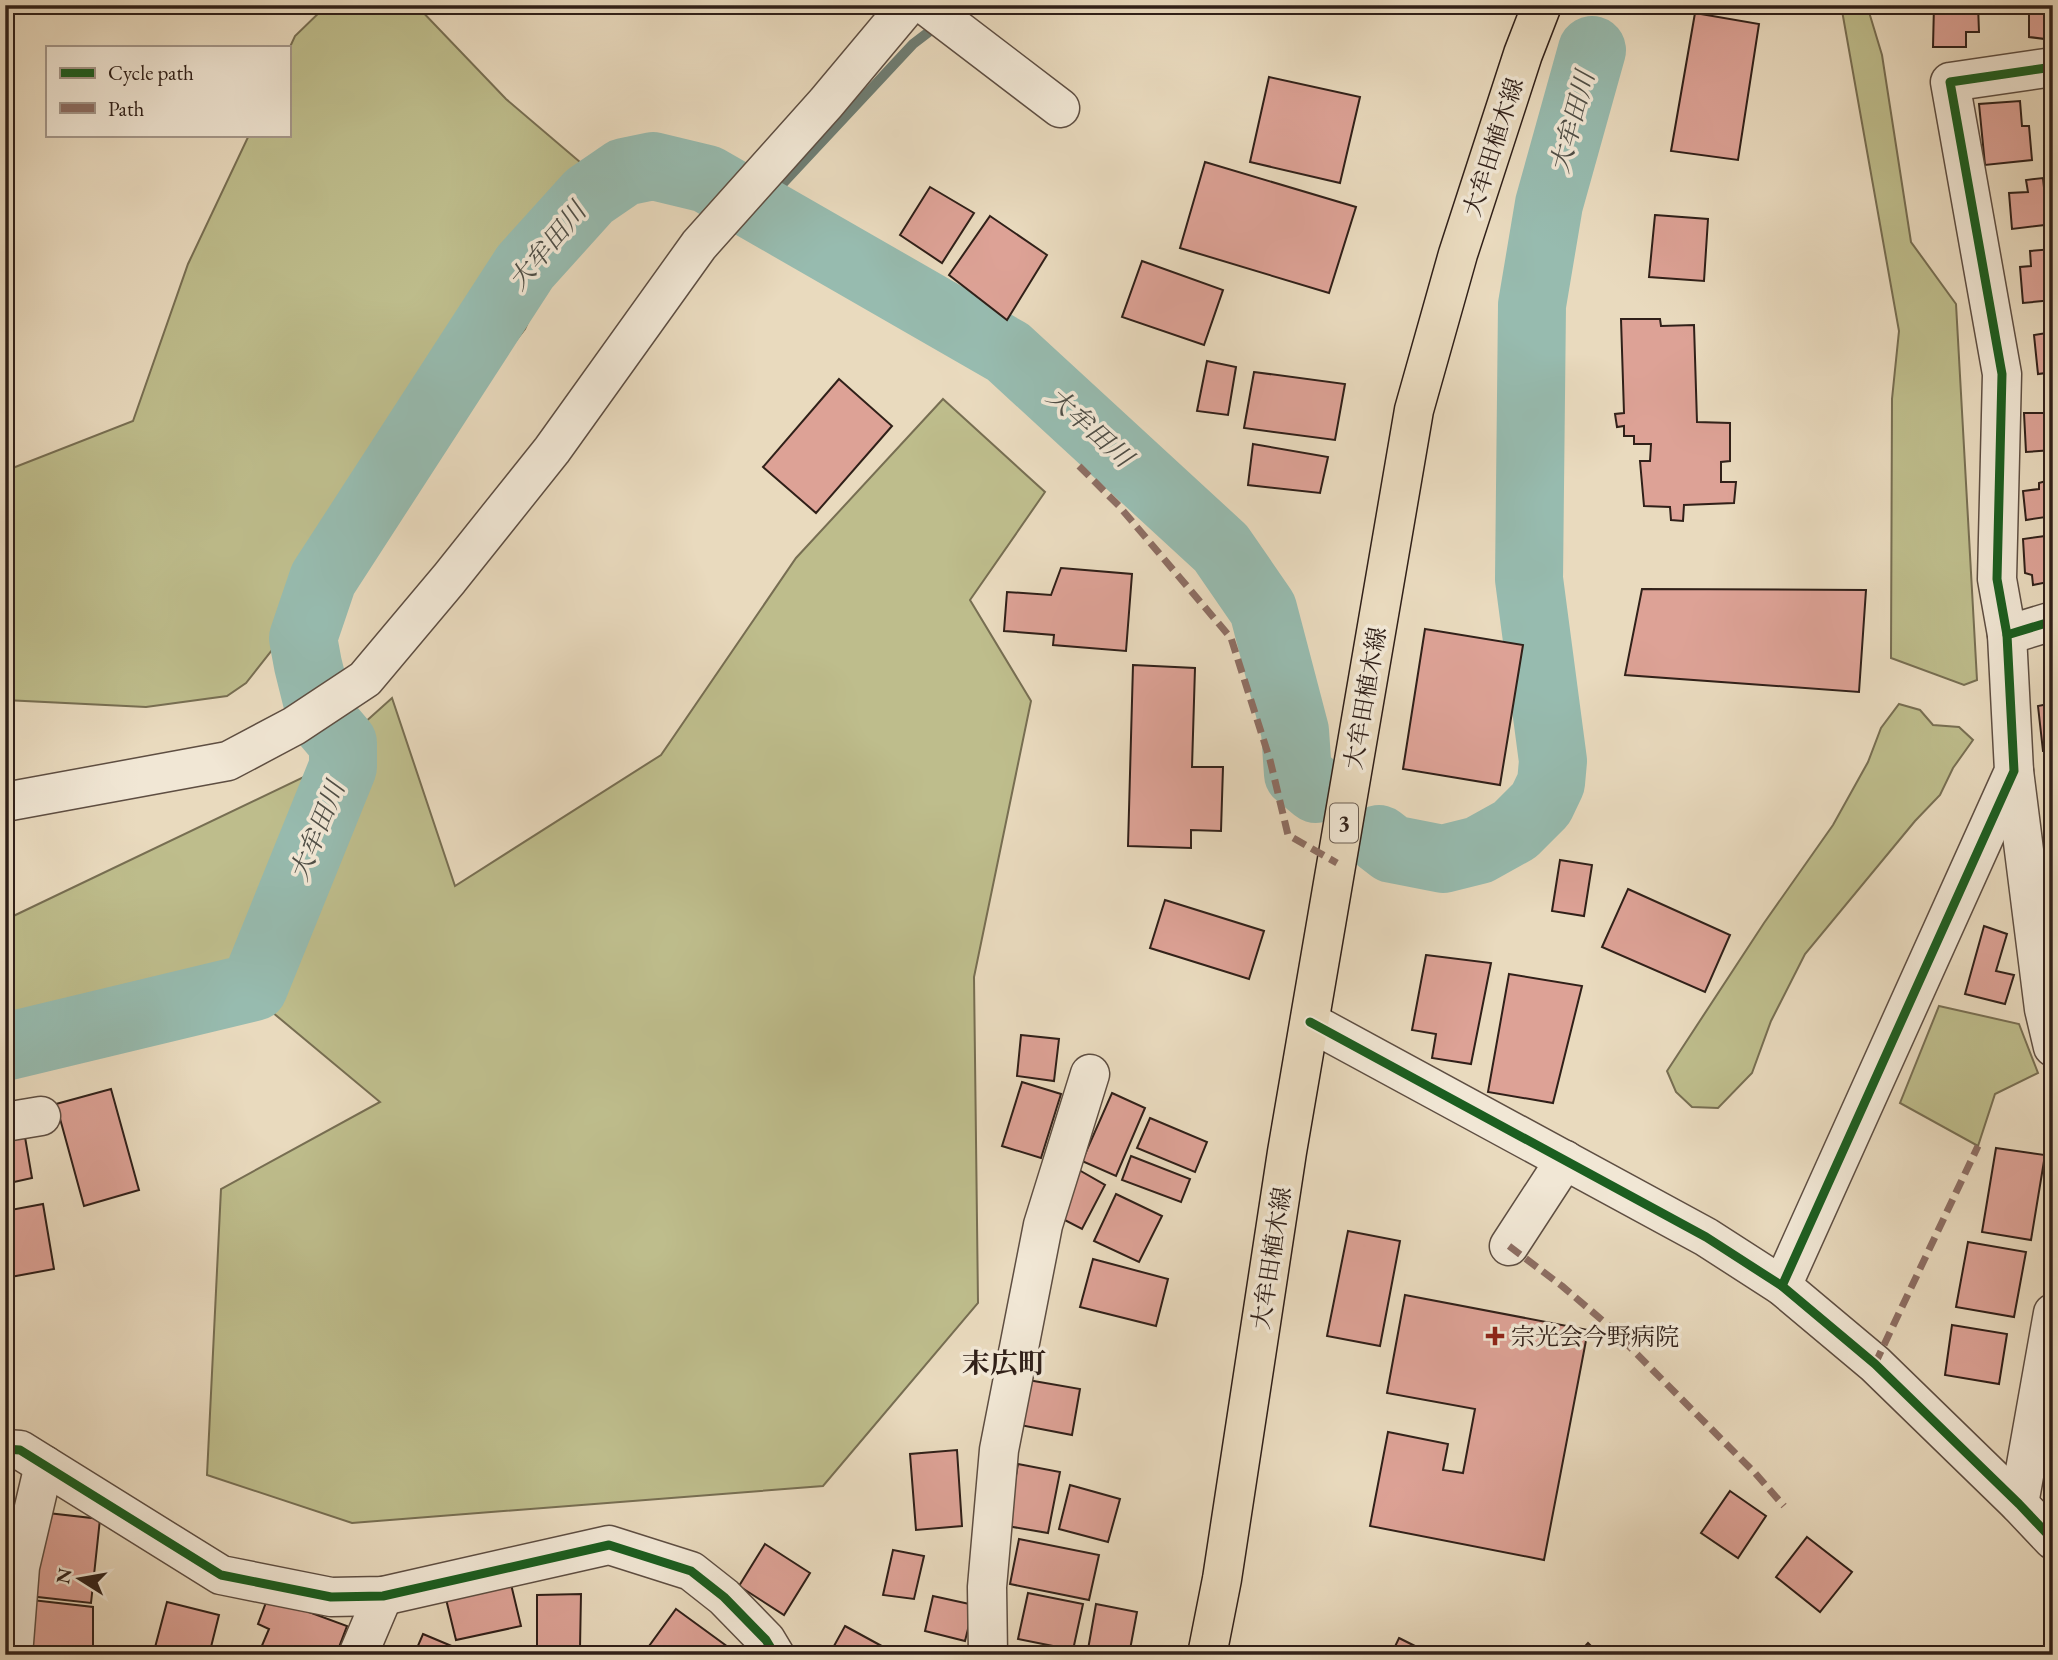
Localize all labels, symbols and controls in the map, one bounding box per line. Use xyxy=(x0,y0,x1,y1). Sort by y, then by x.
legend xyxy=(46,46,290,136)
text: Cycle path xyxy=(108,59,194,86)
water label: 大牟田川 xyxy=(1542,64,1603,177)
street label: 大牟田植木線 xyxy=(1456,74,1530,220)
text: Path xyxy=(108,95,145,122)
water label: 大牟田川 xyxy=(501,193,595,297)
water label: 大牟田川 xyxy=(1040,380,1142,476)
street label: 大牟田植木線 xyxy=(1337,624,1393,772)
water label: 大牟田川 xyxy=(282,774,353,886)
road number: 3 xyxy=(1330,804,1358,842)
street label: 大牟田植木線 xyxy=(1244,1184,1298,1332)
place label: 宗光会今野病院 xyxy=(1511,1321,1679,1352)
marker: 宗光会今野病院 xyxy=(1485,1326,1505,1346)
district label: 末広町 xyxy=(962,1345,1046,1381)
north arrow xyxy=(46,1544,116,1614)
text: N xyxy=(50,1565,78,1586)

